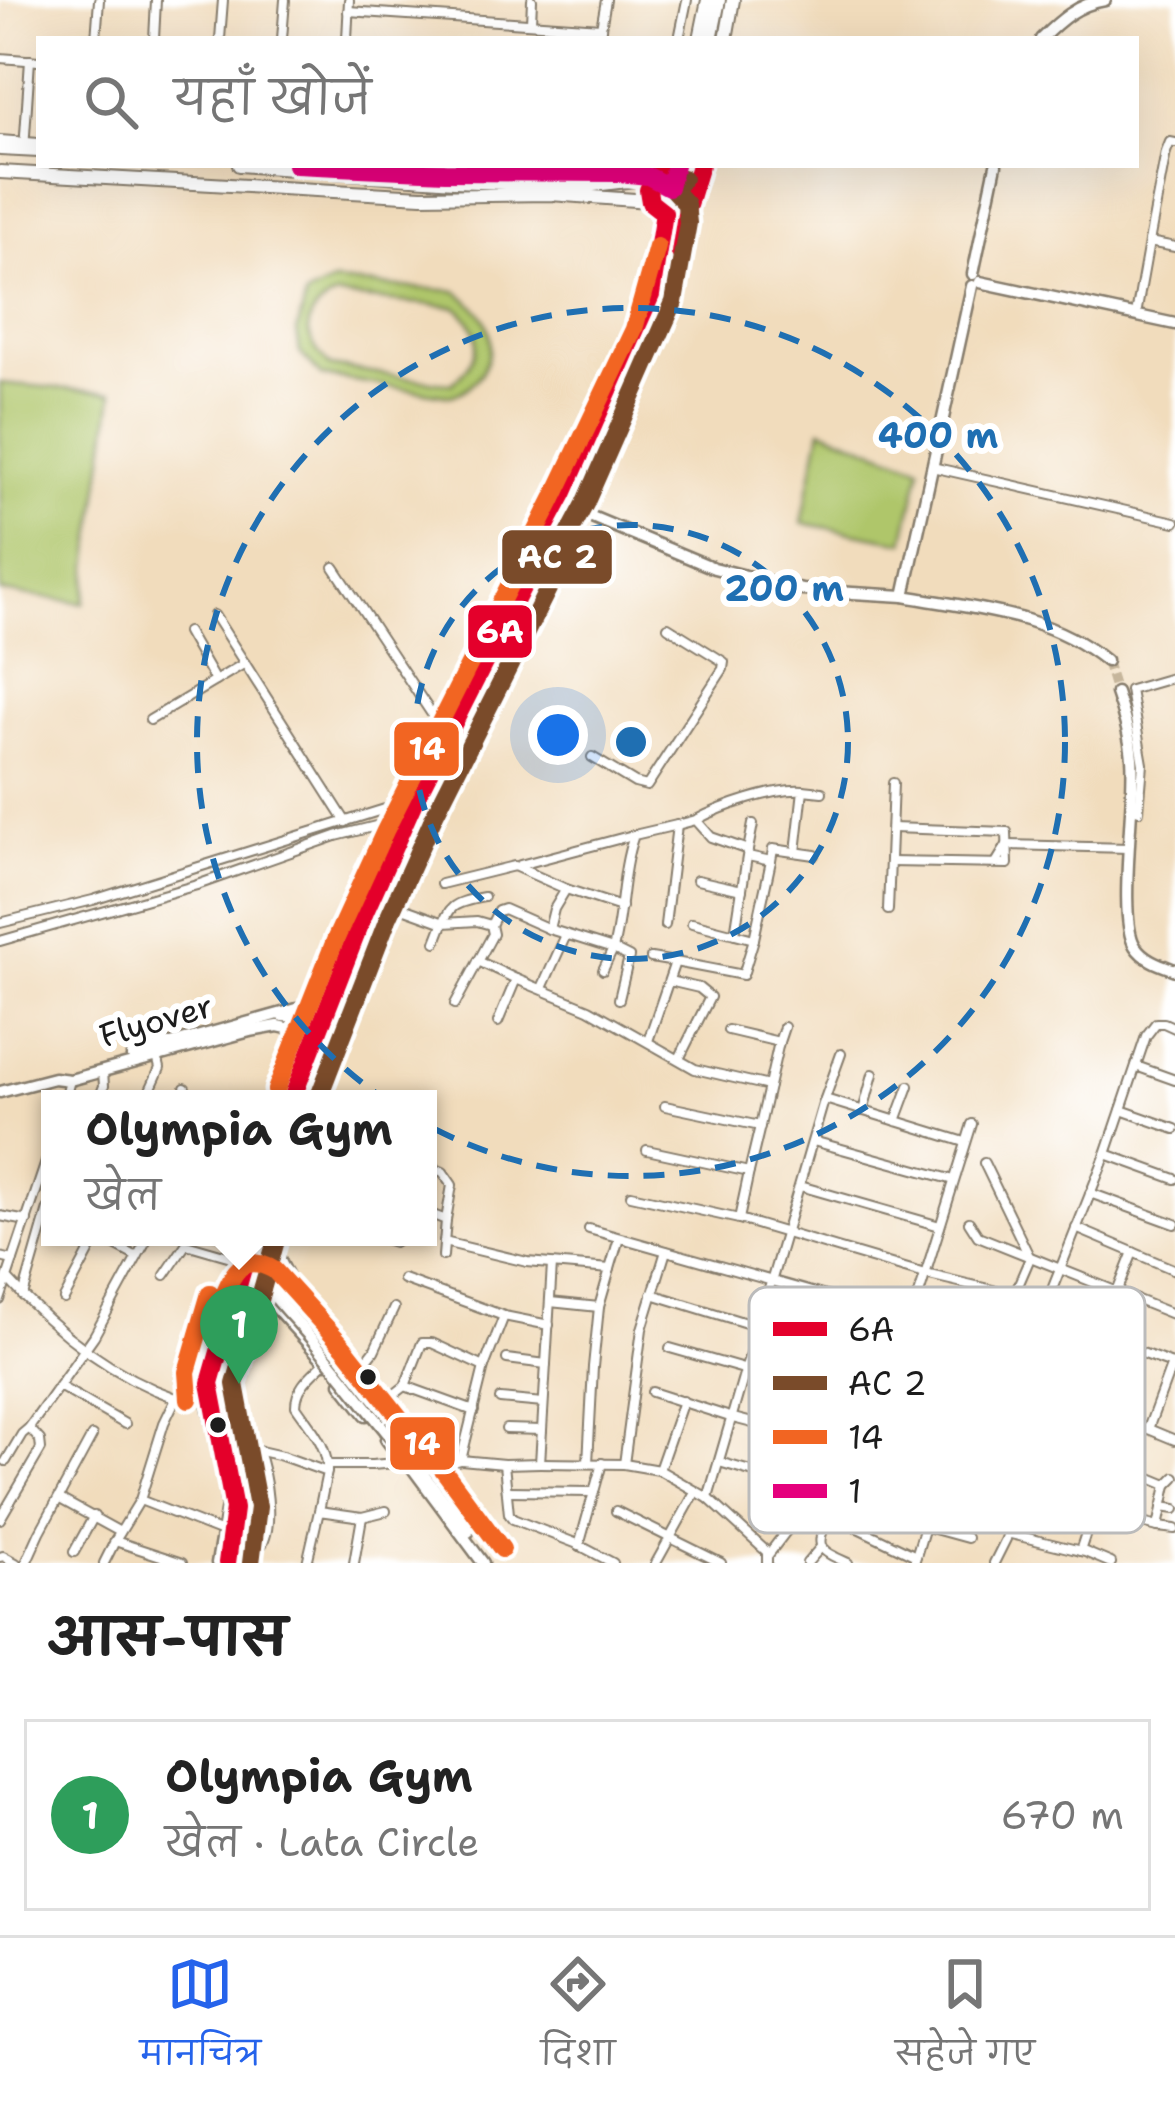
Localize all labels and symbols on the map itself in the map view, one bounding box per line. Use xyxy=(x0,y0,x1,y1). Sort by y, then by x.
text: 400 m xyxy=(878,411,999,460)
line badge: AC 2 xyxy=(500,528,614,586)
text: AC 2 xyxy=(517,534,597,579)
text: 200 m xyxy=(724,564,844,613)
line badge: 6A xyxy=(466,603,534,660)
text: 6A xyxy=(476,609,524,654)
your location xyxy=(528,705,588,765)
line badge: 14 xyxy=(392,720,461,778)
centre of rings xyxy=(610,721,652,763)
text: 14 xyxy=(408,726,446,771)
street label: Flyover xyxy=(94,983,218,1058)
pin: 1 xyxy=(200,1285,278,1384)
legend xyxy=(749,1287,1145,1533)
text: 6A xyxy=(848,1307,894,1352)
text: AC 2 xyxy=(848,1361,927,1406)
unlabelled marker xyxy=(357,1366,379,1388)
unlabelled marker xyxy=(207,1414,229,1436)
line badge: 14 xyxy=(388,1415,457,1472)
text: 14 xyxy=(848,1415,883,1460)
text: 14 xyxy=(403,1421,441,1466)
text: 1 xyxy=(848,1469,862,1514)

